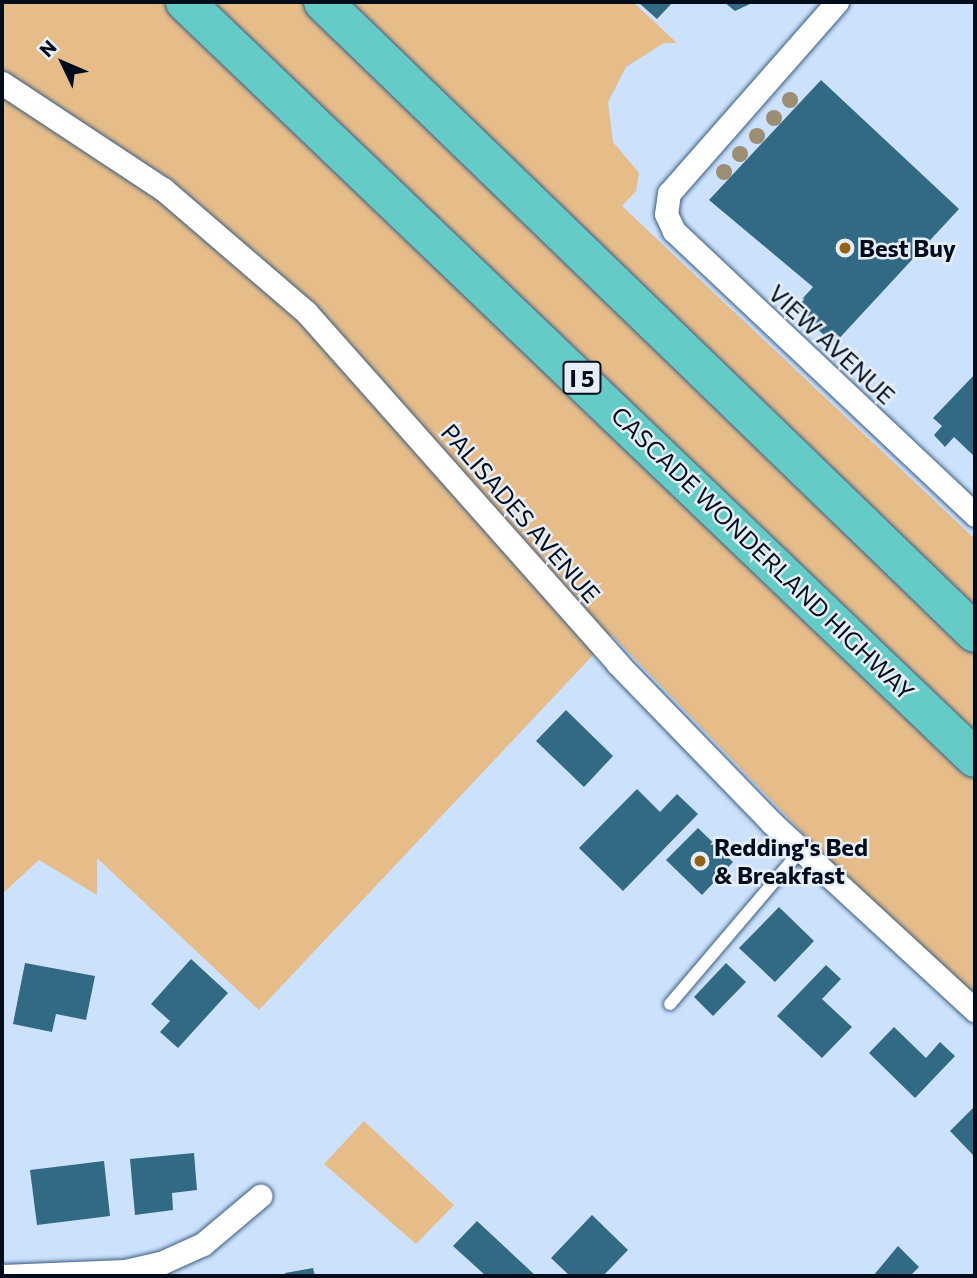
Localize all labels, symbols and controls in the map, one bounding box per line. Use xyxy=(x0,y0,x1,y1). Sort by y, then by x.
north arrow xyxy=(28,28,98,98)
text: N xyxy=(34,35,61,61)
place label: Best Buy xyxy=(859,234,956,262)
marker: Best Buy xyxy=(837,240,853,256)
street label: VIEW AVENUE xyxy=(763,278,901,410)
road number: I 5 xyxy=(561,358,603,398)
street label: CASCADE WONDERLAND HIGHWAY xyxy=(606,400,920,706)
street label: PALISADES AVENUE xyxy=(436,418,606,608)
place label: Redding's Bed & Breakfast xyxy=(714,833,868,889)
marker: Redding's Bed & Breakfast xyxy=(692,853,708,869)

